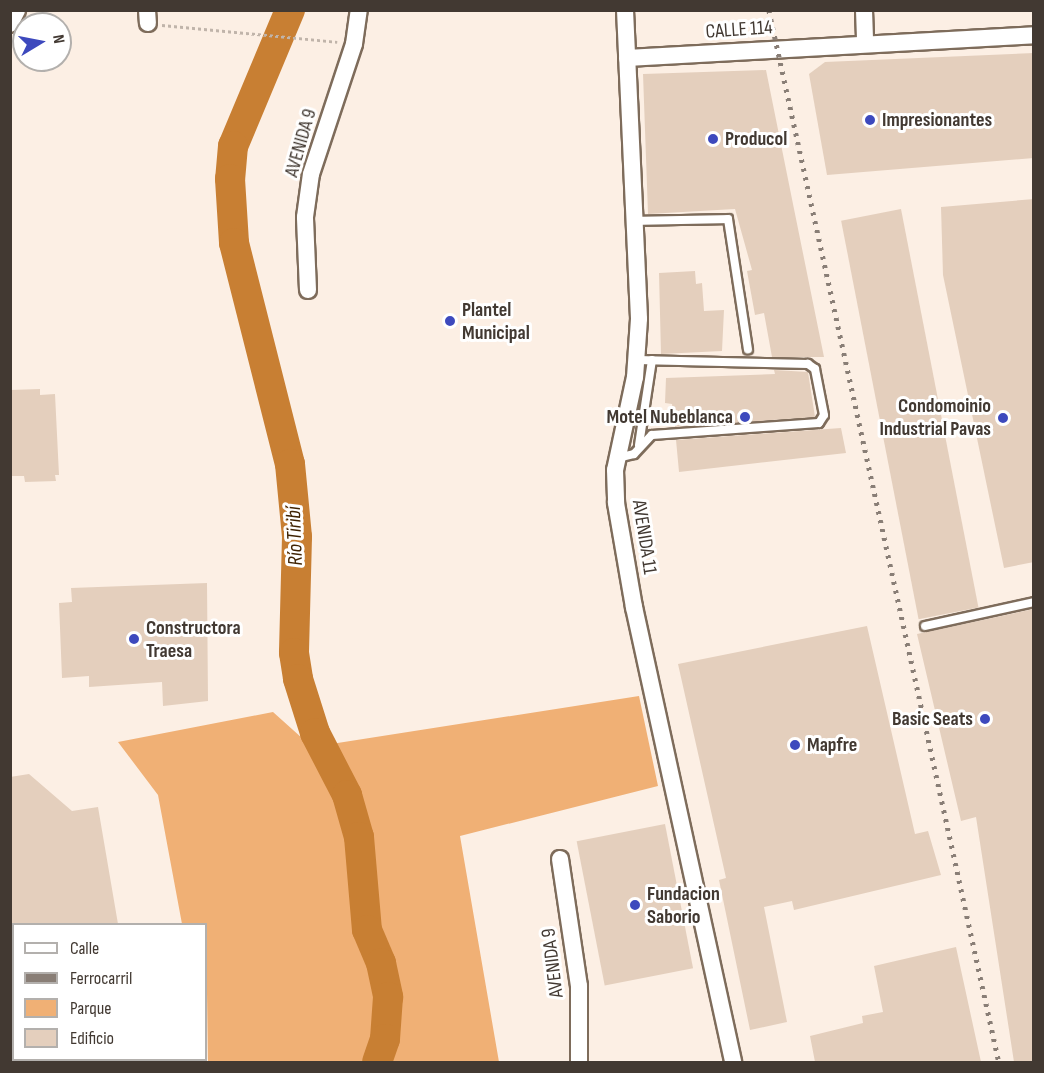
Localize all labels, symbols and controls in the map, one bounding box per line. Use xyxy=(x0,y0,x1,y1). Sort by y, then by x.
north arrow xyxy=(12,12,72,72)
street label: CALLE 114 xyxy=(705,16,773,44)
text: N xyxy=(48,33,68,45)
street label: AVENIDA 9 xyxy=(280,106,322,180)
place label: Impresionantes xyxy=(882,108,992,132)
marker: Impresionantes xyxy=(863,113,877,127)
place label: Producol xyxy=(725,127,787,151)
marker: Producol xyxy=(706,132,720,146)
place label: Plantel Municipal xyxy=(462,298,530,345)
marker: Plantel Municipal xyxy=(443,314,457,328)
place label: Condomoinio Industrial Pavas xyxy=(880,394,991,441)
place label: Motel Nubeblanca xyxy=(607,405,733,429)
marker: Motel Nubeblanca xyxy=(738,410,752,424)
marker: Condomoinio Industrial Pavas xyxy=(996,411,1010,425)
street label: AVENIDA 11 xyxy=(626,498,662,576)
water label: Río Tiribí xyxy=(281,506,309,566)
place label: Constructora Traesa xyxy=(146,616,241,663)
marker: Constructora Traesa xyxy=(127,632,141,646)
place label: Basic Seats xyxy=(892,707,973,731)
marker: Basic Seats xyxy=(978,712,992,726)
place label: Mapfre xyxy=(807,733,857,757)
marker: Mapfre xyxy=(788,738,802,752)
place label: Fundacion Saborio xyxy=(647,882,720,929)
marker: Fundacion Saborio xyxy=(628,898,642,912)
legend xyxy=(12,923,207,1061)
street label: AVENIDA 9 xyxy=(537,927,569,999)
text: Calle xyxy=(70,938,99,959)
text: Ferrocarril xyxy=(70,968,132,989)
text: Parque xyxy=(70,998,111,1019)
text: Edificio xyxy=(70,1028,114,1049)

